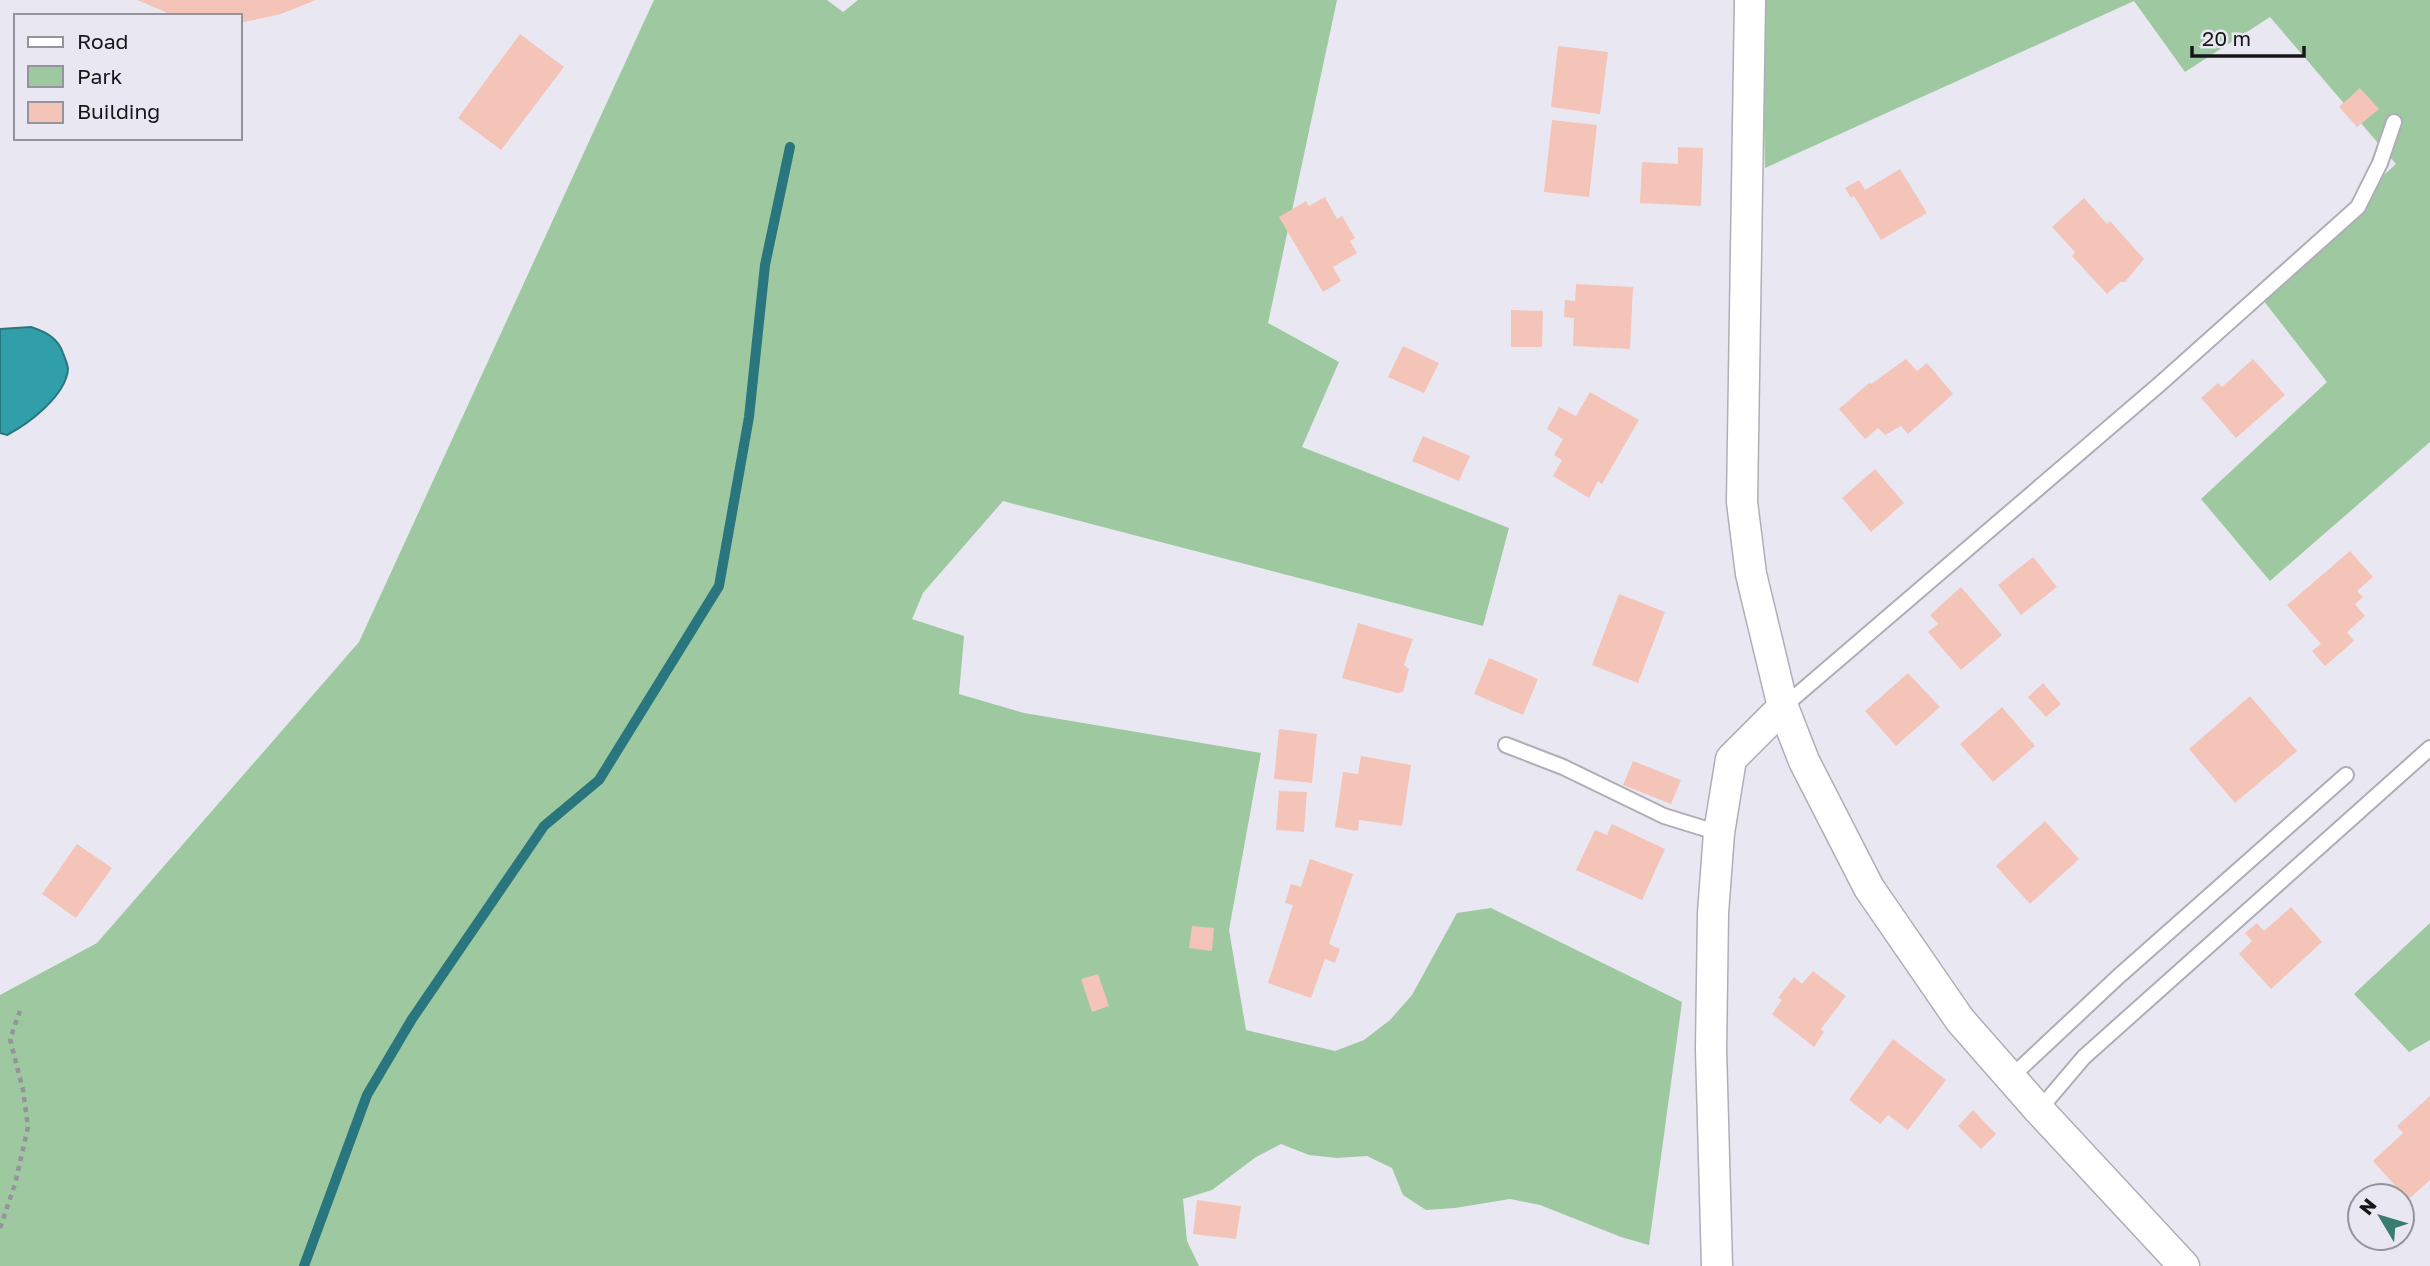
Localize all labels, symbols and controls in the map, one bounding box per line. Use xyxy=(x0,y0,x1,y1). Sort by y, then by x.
legend xyxy=(14,14,242,140)
scale bar xyxy=(2192,14,2304,58)
text: 20 m xyxy=(2202,25,2251,51)
text: Road xyxy=(77,28,128,54)
text: Park xyxy=(77,63,123,89)
text: Building xyxy=(77,98,160,124)
north arrow xyxy=(2346,1182,2416,1252)
text: N xyxy=(2354,1193,2381,1219)

